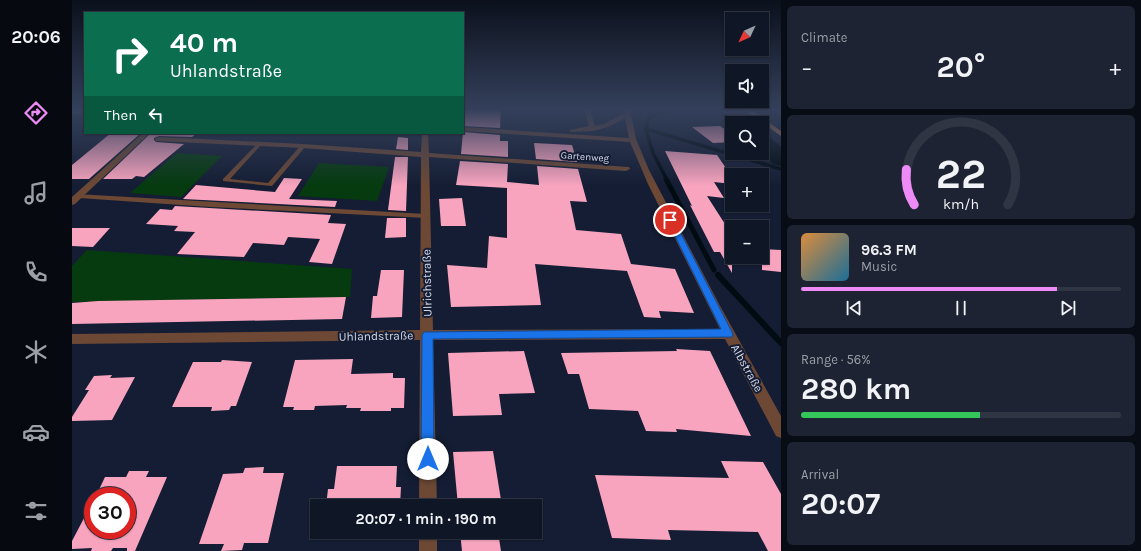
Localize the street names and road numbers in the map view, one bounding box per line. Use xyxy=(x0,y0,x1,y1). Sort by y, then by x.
street label: Gartenweg xyxy=(560,149,610,165)
street label: Ulrichstraße xyxy=(419,249,435,317)
street label: Uhlandstraße xyxy=(339,328,413,344)
street label: Albstraße xyxy=(728,342,766,394)

